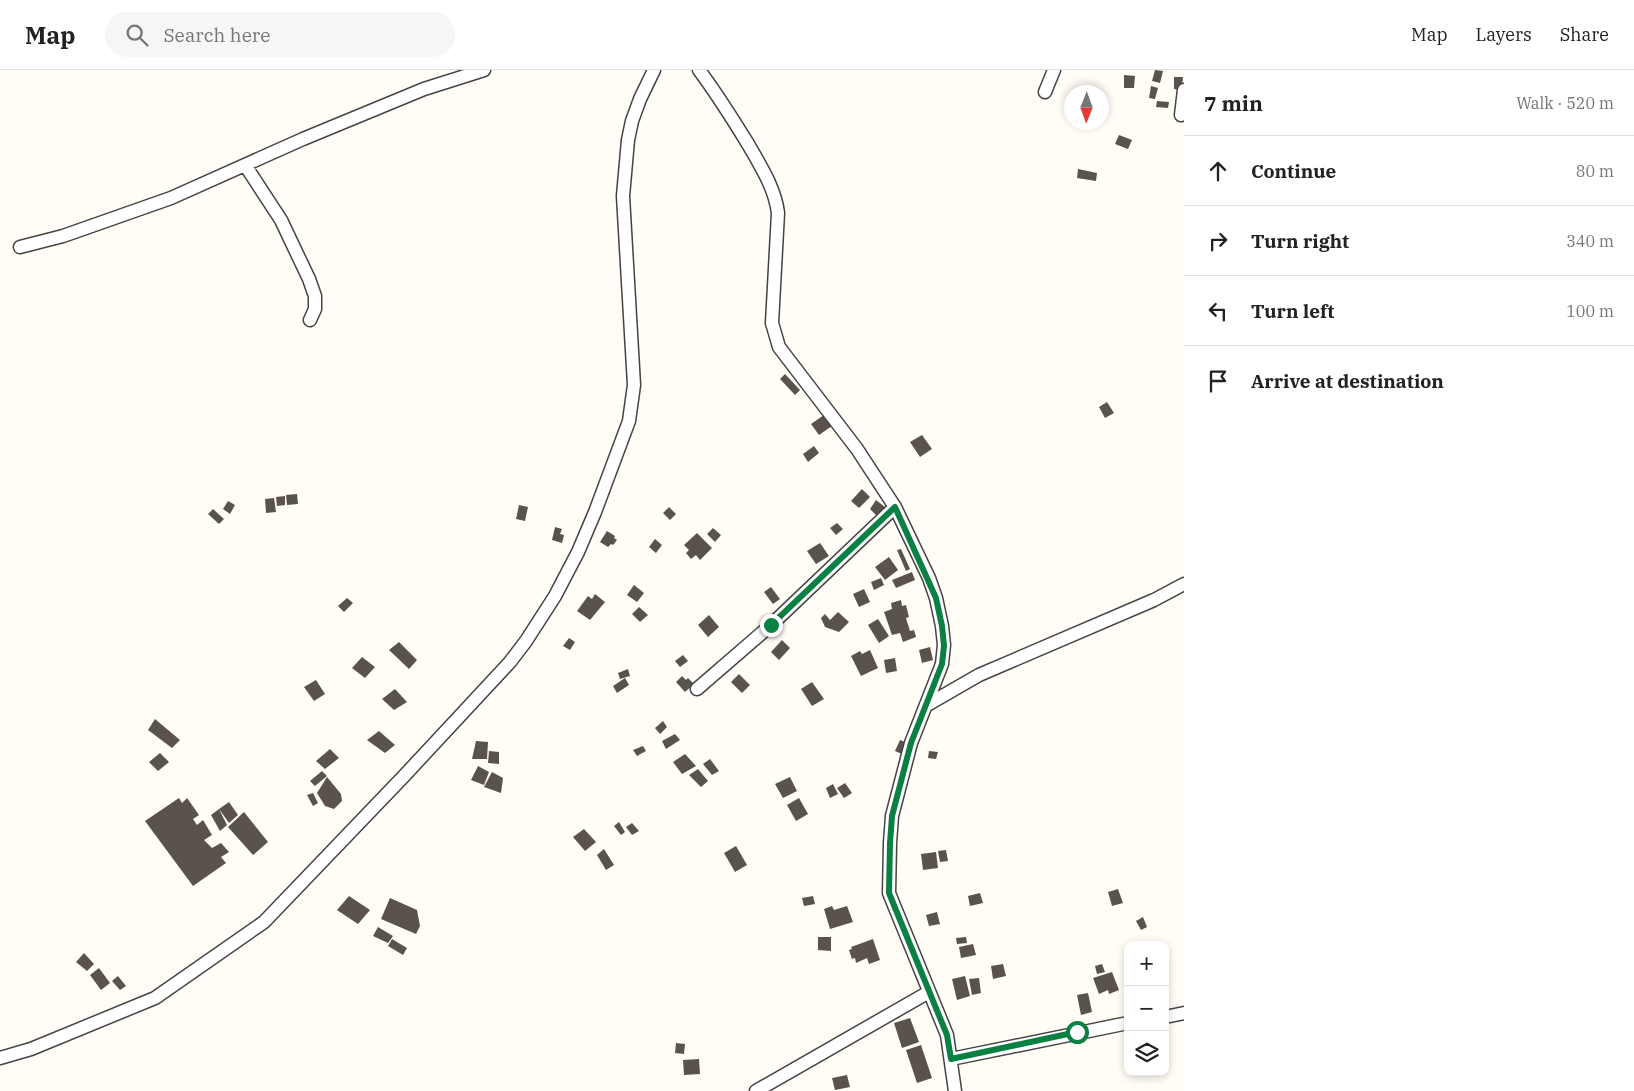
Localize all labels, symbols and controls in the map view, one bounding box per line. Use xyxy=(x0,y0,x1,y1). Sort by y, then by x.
search box xyxy=(105,12,455,57)
text: Map xyxy=(25,19,75,51)
icon: search xyxy=(123,21,151,49)
text: Search here xyxy=(163,23,270,47)
text: Map xyxy=(1411,23,1448,46)
text: Layers xyxy=(1476,23,1532,46)
text: Share xyxy=(1560,23,1609,46)
north arrow xyxy=(1064,85,1109,130)
text: 7 min xyxy=(1204,89,1263,117)
text: Walk · 520 m xyxy=(1516,93,1614,113)
icon: ahead xyxy=(1204,157,1232,185)
text: Continue xyxy=(1251,159,1336,183)
text: 80 m xyxy=(1576,161,1614,181)
icon: right xyxy=(1204,227,1232,255)
text: Turn right xyxy=(1251,229,1349,253)
text: 340 m xyxy=(1566,231,1614,251)
icon: left xyxy=(1204,297,1232,325)
text: Turn left xyxy=(1251,299,1334,323)
text: 100 m xyxy=(1566,301,1614,321)
icon: arrive xyxy=(1204,367,1232,395)
text: Arrive at destination xyxy=(1251,369,1444,393)
route end xyxy=(760,614,783,637)
map controls xyxy=(1124,941,1169,1076)
button: + xyxy=(1124,941,1169,986)
button: − xyxy=(1124,986,1169,1031)
route start xyxy=(1066,1021,1089,1044)
button: layers xyxy=(1124,1031,1169,1076)

